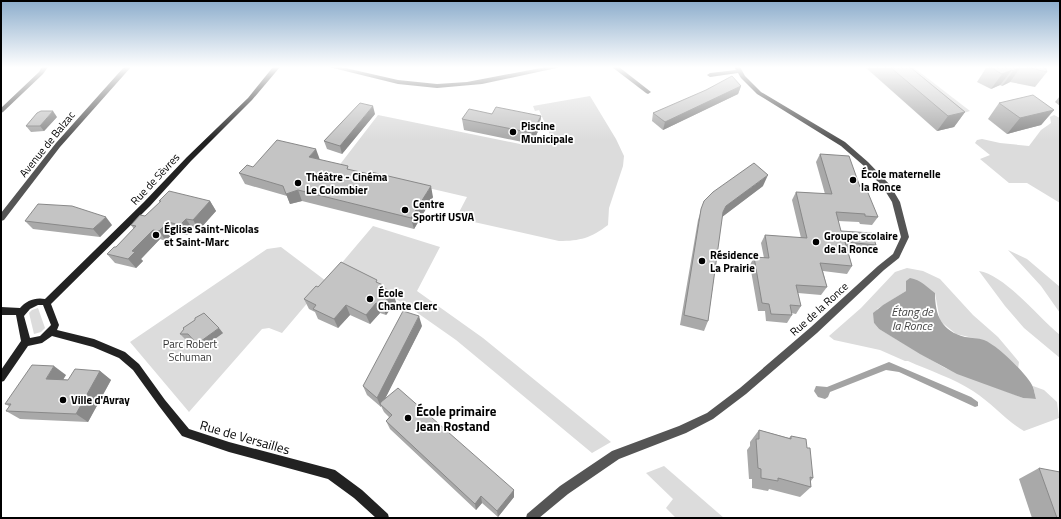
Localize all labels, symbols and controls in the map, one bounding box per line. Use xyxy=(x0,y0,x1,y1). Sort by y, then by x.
street label: Avenue de Balzac xyxy=(15,107,79,180)
place label: Piscine Municipale xyxy=(521,118,574,147)
marker: Piscine Municipale xyxy=(508,127,518,137)
street label: Rue de Sèvres xyxy=(127,150,183,208)
place label: École maternelle la Ronce xyxy=(861,166,941,195)
place label: Théâtre - Cinéma Le Colombier xyxy=(306,169,388,198)
marker: École maternelle la Ronce xyxy=(848,175,858,185)
marker: Théâtre - Cinéma Le Colombier xyxy=(293,178,303,188)
place label: Centre Sportif USVA xyxy=(413,196,475,225)
marker: Centre Sportif USVA xyxy=(400,205,410,215)
place label: Église Saint-Nicolas et Saint-Marc xyxy=(164,221,259,250)
place label: Groupe scolaire de la Ronce xyxy=(824,228,898,257)
marker: Église Saint-Nicolas et Saint-Marc xyxy=(151,230,161,240)
marker: Groupe scolaire de la Ronce xyxy=(811,237,821,247)
place label: Résidence La Prairie xyxy=(710,247,759,276)
marker: Résidence La Prairie xyxy=(697,256,707,266)
street label: Rue de la Ronce xyxy=(786,278,852,340)
place label: École Chante Clerc xyxy=(378,285,437,314)
marker: École Chante Clerc xyxy=(365,294,375,304)
water label: Étang de la Ronce xyxy=(891,302,934,335)
park label: Parc Robert Schuman xyxy=(163,336,217,365)
place label: Ville d'Avray xyxy=(71,392,130,408)
marker: Ville d'Avray xyxy=(58,395,68,405)
place label: École primaire Jean Rostand xyxy=(416,401,497,436)
marker: École primaire Jean Rostand xyxy=(403,413,413,423)
street label: Rue de Versailles xyxy=(198,415,292,459)

